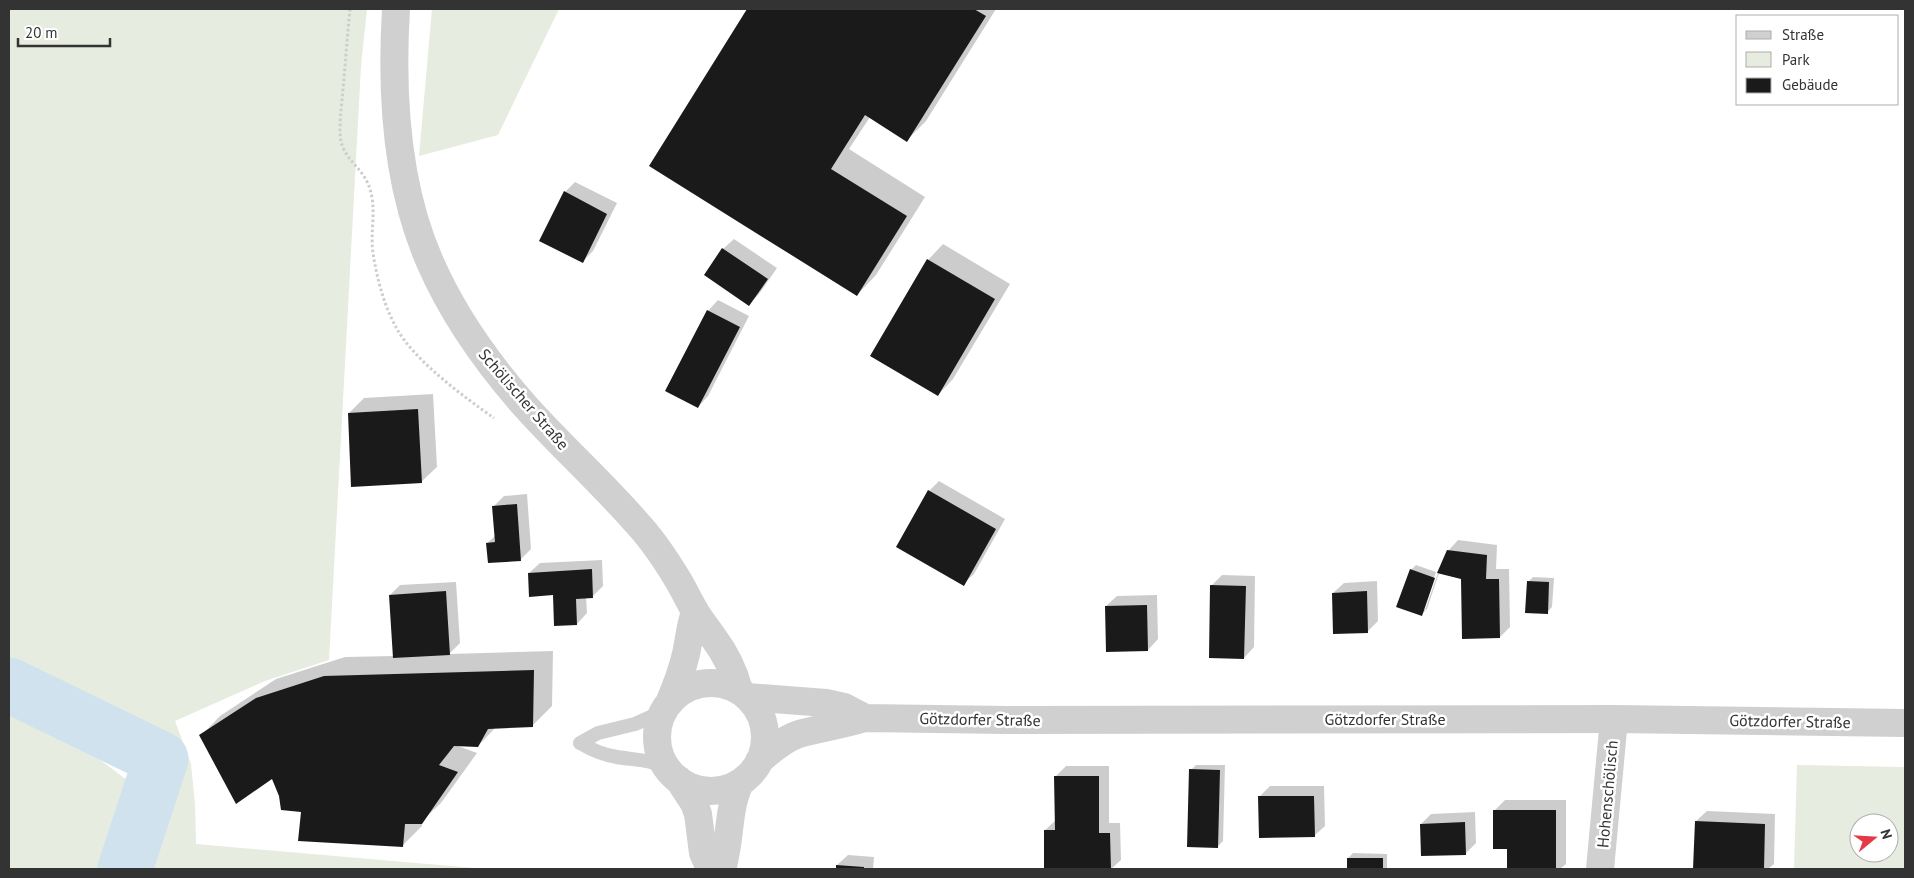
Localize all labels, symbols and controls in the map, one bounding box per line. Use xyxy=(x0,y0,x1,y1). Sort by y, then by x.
scale bar xyxy=(18,15,110,47)
legend xyxy=(1736,15,1899,105)
text: 20 m xyxy=(25,23,58,42)
text: Straße xyxy=(1782,25,1824,44)
text: Park xyxy=(1782,50,1810,69)
text: Gebäude xyxy=(1782,75,1838,94)
street label: Schölischer Straße xyxy=(475,344,573,454)
street label: Götzdorfer Straße xyxy=(919,708,1041,730)
street label: Götzdorfer Straße xyxy=(1324,709,1446,729)
street label: Götzdorfer Straße xyxy=(1729,710,1851,732)
street label: Hohenschölisch xyxy=(1592,739,1622,849)
north arrow xyxy=(1849,813,1899,863)
text: N xyxy=(1876,827,1896,841)

